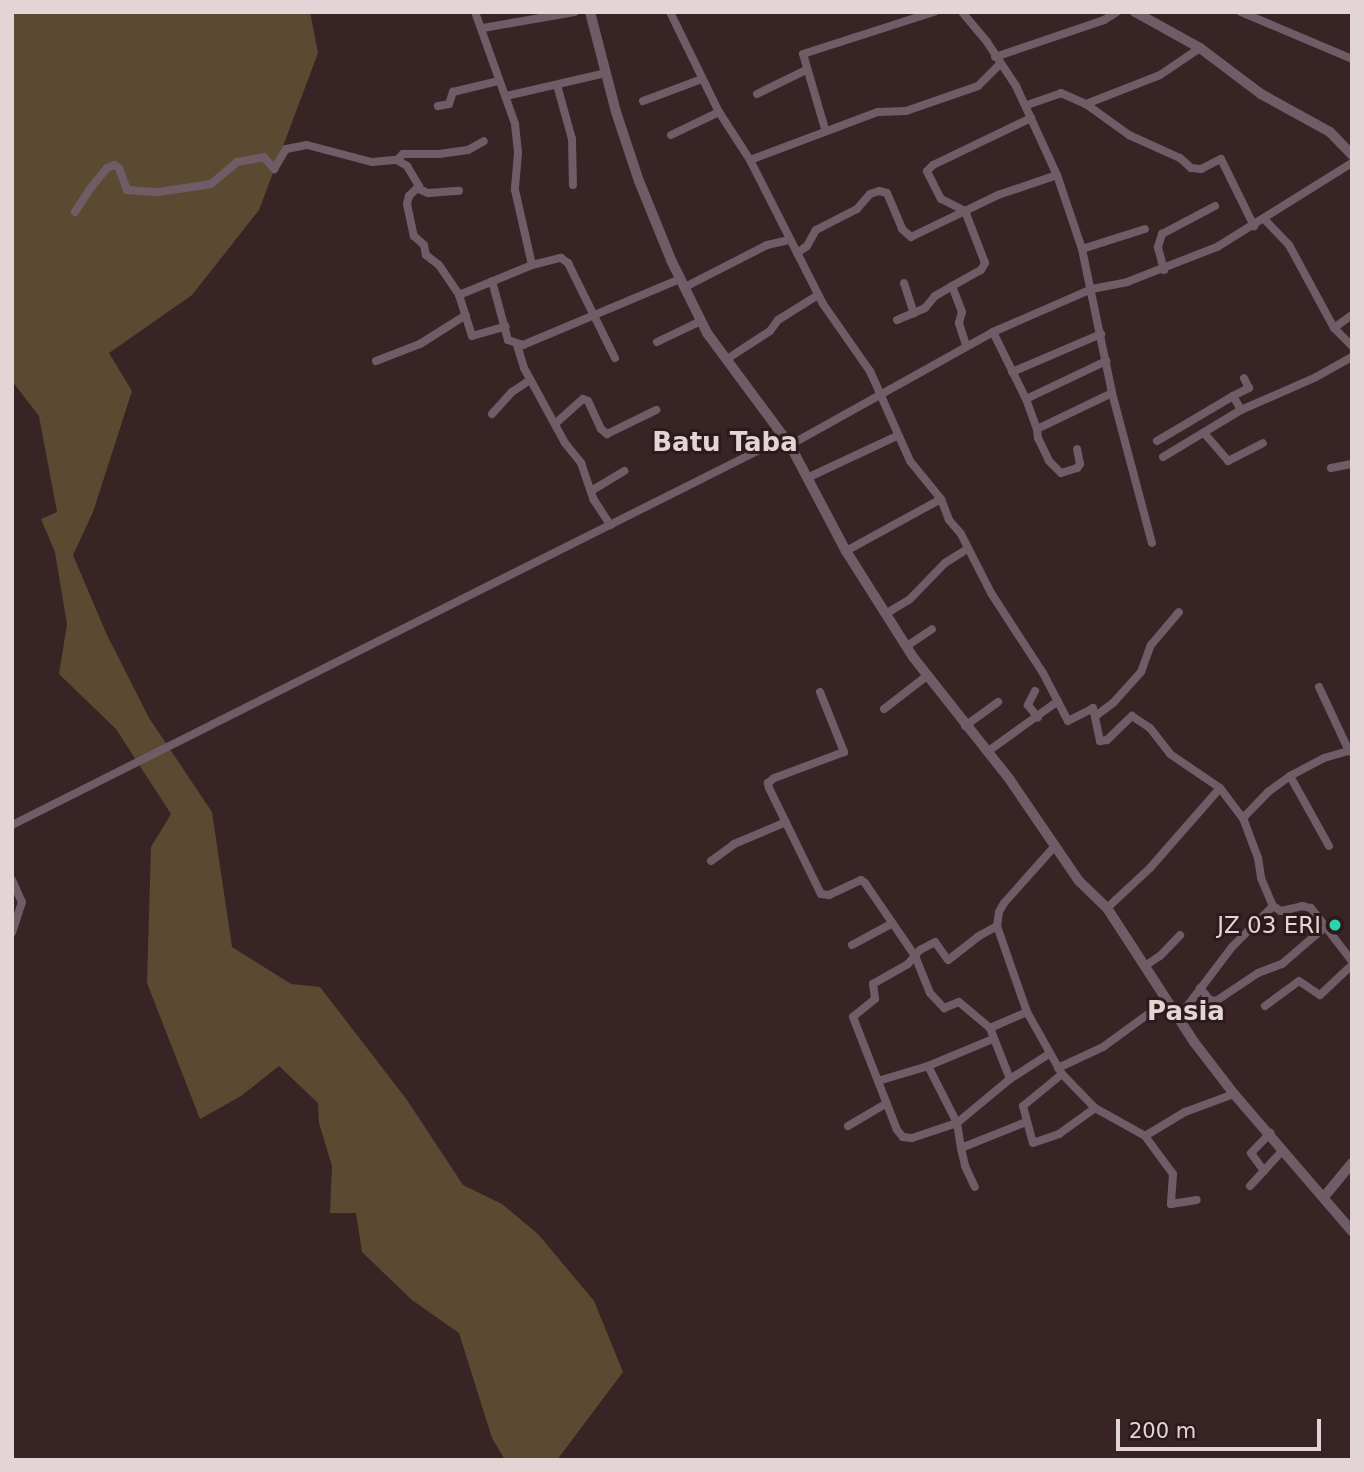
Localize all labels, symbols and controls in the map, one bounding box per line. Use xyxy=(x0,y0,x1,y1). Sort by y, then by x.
district label: Batu Taba xyxy=(652,427,798,459)
place label: JZ 03 ERI xyxy=(1217,911,1321,939)
marker: JZ 03 ERI xyxy=(1327,917,1343,933)
district label: Pasia xyxy=(1147,996,1225,1028)
scale bar xyxy=(1119,1406,1324,1450)
text: 200 m xyxy=(1129,1419,1196,1443)

